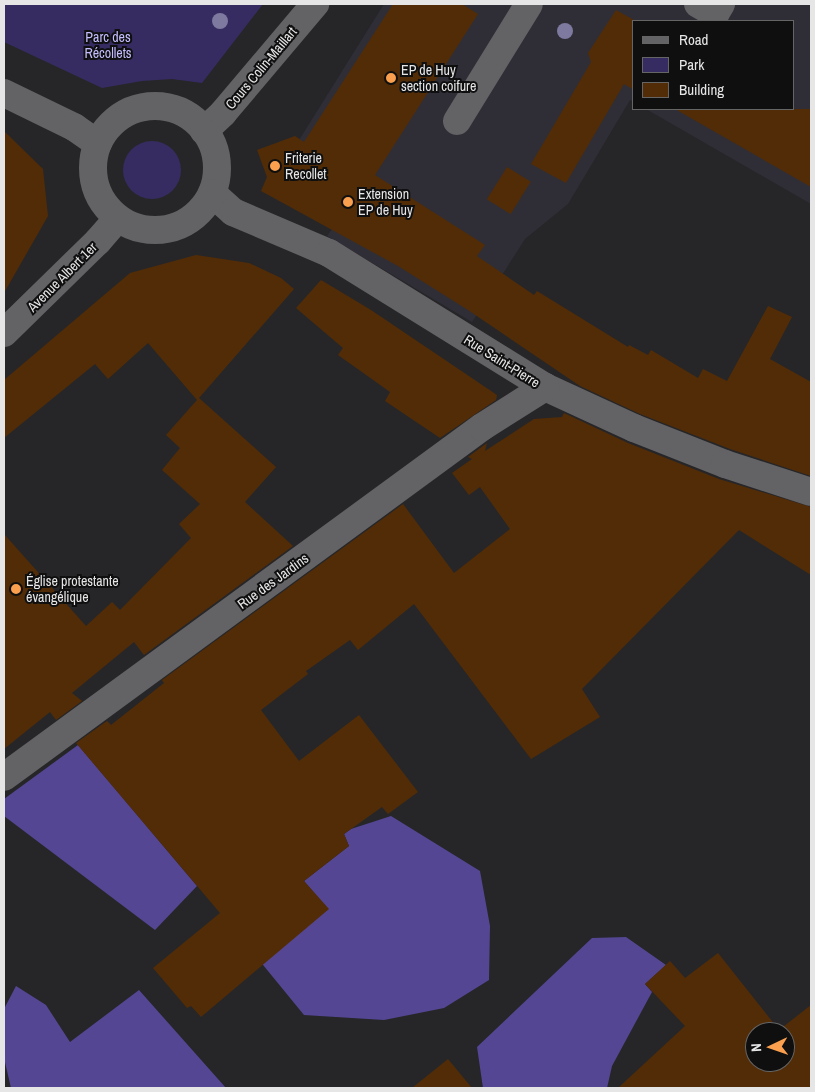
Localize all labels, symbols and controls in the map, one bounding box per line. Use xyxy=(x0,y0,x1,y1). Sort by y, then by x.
legend xyxy=(632,20,795,110)
street label: Cours Colin-Maillart xyxy=(222,24,300,112)
park label: Parc des Récollets xyxy=(84,29,132,62)
text: Road xyxy=(679,29,708,50)
text: Park xyxy=(679,54,704,75)
place label: EP de Huy section coifure xyxy=(401,62,476,94)
marker: EP de Huy section coifure xyxy=(385,72,397,84)
text: Building xyxy=(679,79,724,100)
place label: Friterie Recollet xyxy=(285,150,326,182)
marker: Friterie Recollet xyxy=(269,160,281,172)
place label: Extension EP de Huy xyxy=(358,186,413,218)
marker: Extension EP de Huy xyxy=(342,196,354,208)
street label: Avenue Albert 1er xyxy=(24,239,100,315)
street label: Rue Saint-Pierre xyxy=(461,331,543,391)
street label: Rue des Jardins xyxy=(234,550,312,612)
place label: Église protestante évangélique xyxy=(26,573,119,606)
marker: Église protestante évangélique xyxy=(10,583,22,595)
north arrow xyxy=(745,1022,795,1072)
text: N xyxy=(747,1043,765,1052)

